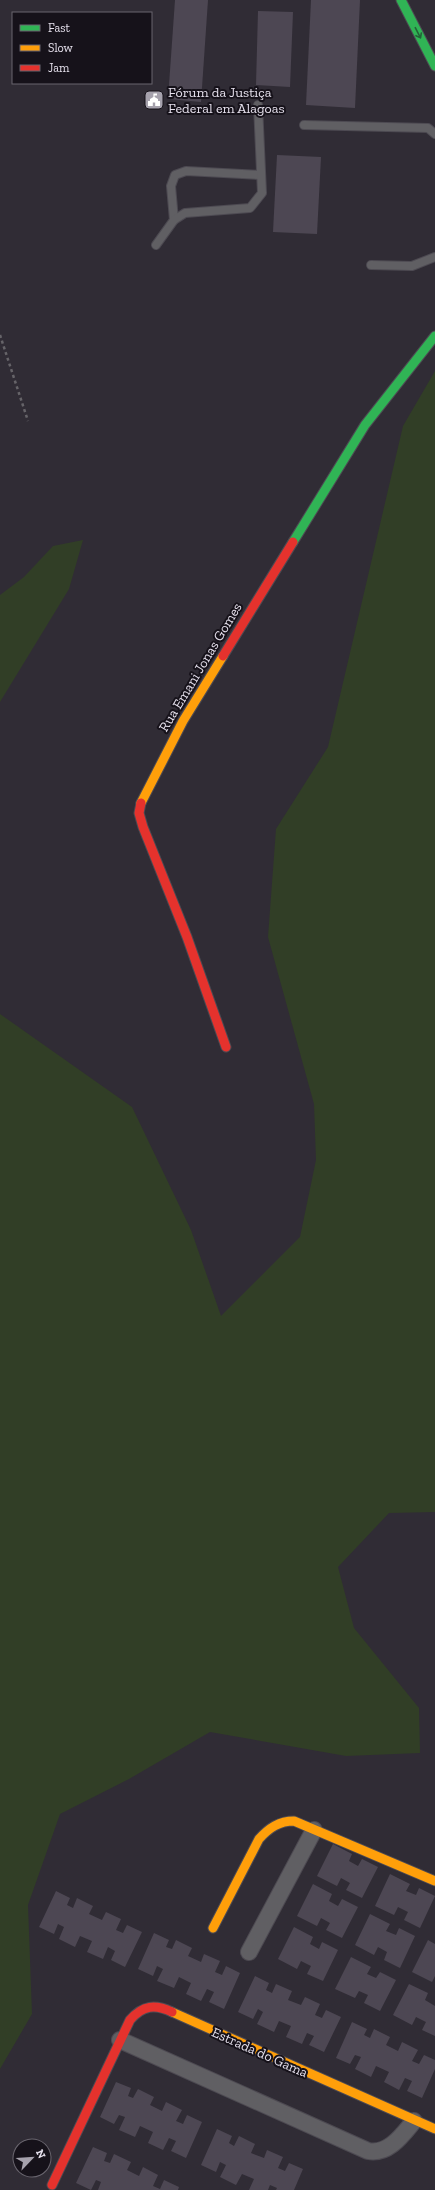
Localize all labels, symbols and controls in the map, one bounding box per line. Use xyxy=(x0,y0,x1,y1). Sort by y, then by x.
legend xyxy=(12,12,152,84)
text: Fast xyxy=(48,21,71,35)
one-way arrow xyxy=(415,27,422,39)
text: Slow xyxy=(48,41,74,55)
text: Jam xyxy=(48,61,70,75)
place label: Fórum da Justiça Federal em Alagoas xyxy=(168,84,285,117)
public building icon: Fórum da Justiça Federal em Alagoas xyxy=(143,89,165,111)
street label: Rua Emani Jonas Gomes xyxy=(155,600,246,735)
street label: Estrada do Gama xyxy=(209,2024,311,2081)
north arrow xyxy=(12,2138,52,2178)
text: N xyxy=(33,2147,49,2161)

